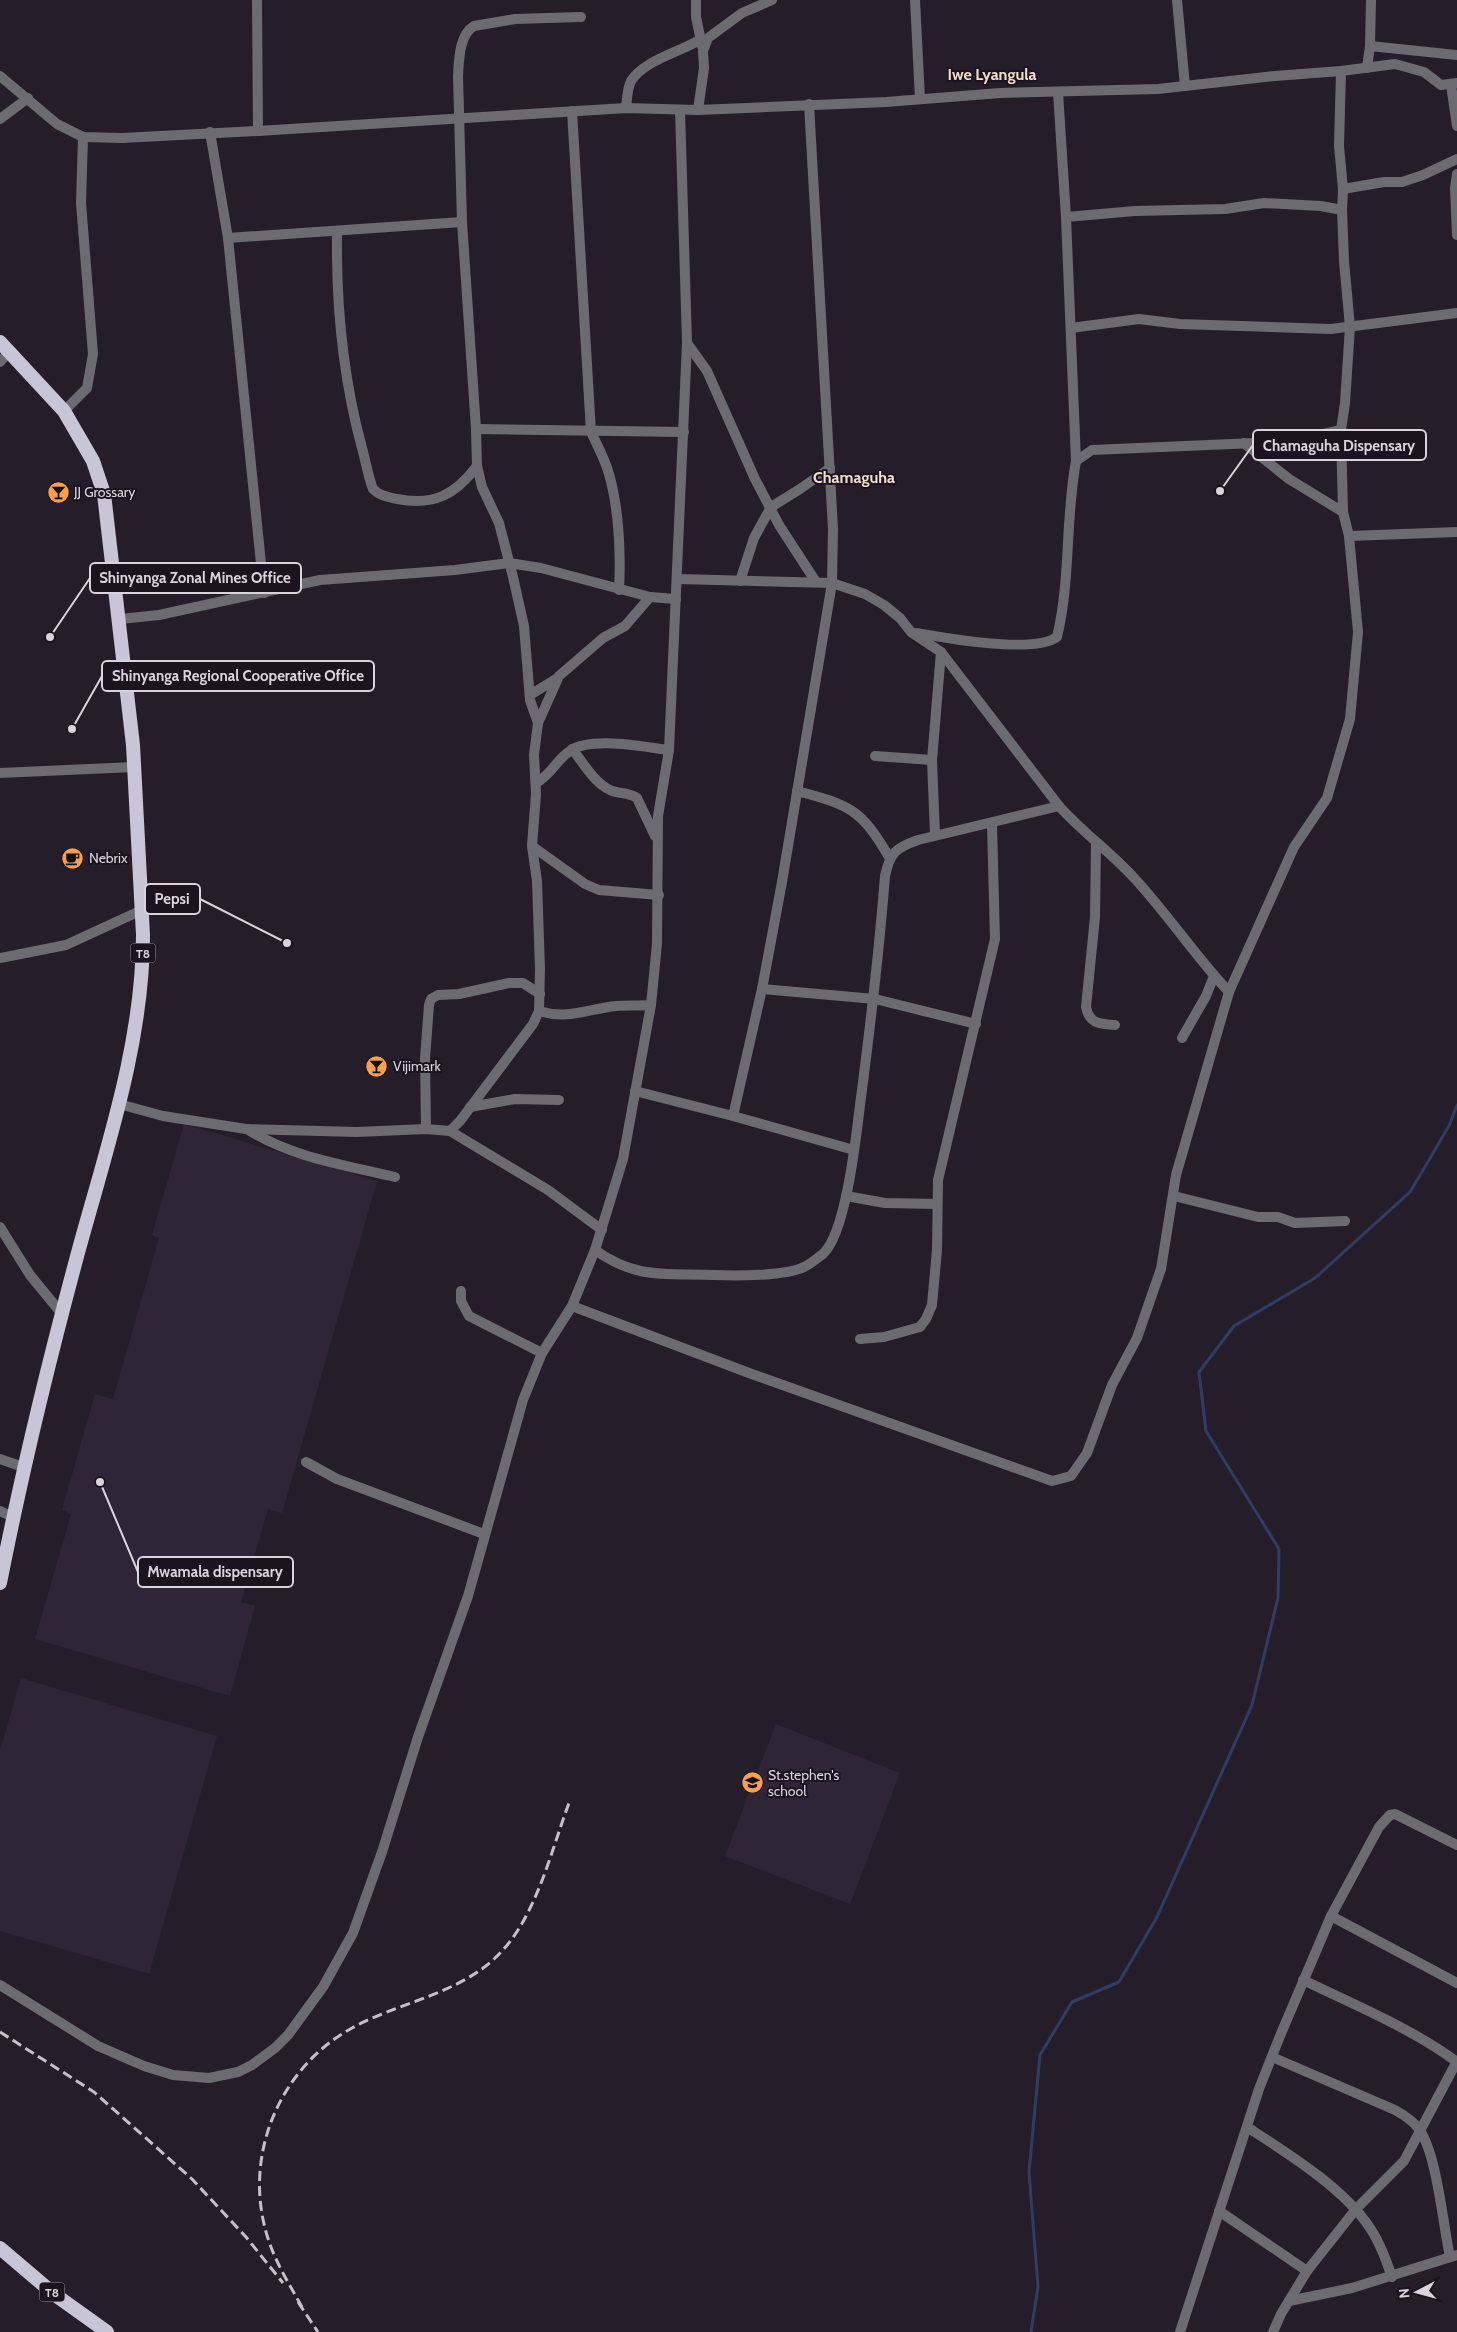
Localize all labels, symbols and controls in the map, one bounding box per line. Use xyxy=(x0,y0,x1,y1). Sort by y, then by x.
district label: Iwe Lyangula xyxy=(948,65,1037,84)
callout: Chamaguha Dispensary xyxy=(1253,430,1426,460)
text: Chamaguha Dispensary xyxy=(1263,437,1416,455)
district label: Chamaguha xyxy=(813,468,895,487)
bar icon: JJ Grossary xyxy=(46,480,70,504)
place label: JJ Grossary xyxy=(73,483,135,501)
callout: Shinyanga Zonal Mines Office xyxy=(90,563,301,593)
text: Shinyanga Zonal Mines Office xyxy=(99,569,291,587)
callout: Shinyanga Regional Cooperative Office xyxy=(102,661,374,691)
text: Shinyanga Regional Cooperative Office xyxy=(112,667,364,685)
cafe icon: Nebrix xyxy=(61,846,85,870)
place label: Nebrix xyxy=(89,849,128,867)
callout: Pepsi xyxy=(145,884,200,914)
text: Pepsi xyxy=(154,890,190,908)
road number: T8 xyxy=(130,944,156,962)
bar icon: Vijimark xyxy=(365,1054,389,1078)
place label: Vijimark xyxy=(393,1057,441,1075)
callout: Mwamala dispensary xyxy=(138,1557,293,1587)
text: Mwamala dispensary xyxy=(147,1563,284,1581)
place label: St.stephen's school xyxy=(768,1766,840,1800)
school or university icon: St.stephen's school xyxy=(740,1771,764,1795)
north arrow xyxy=(1392,2267,1442,2317)
road number: T8 xyxy=(40,2282,64,2302)
text: N xyxy=(1395,2287,1414,2299)

